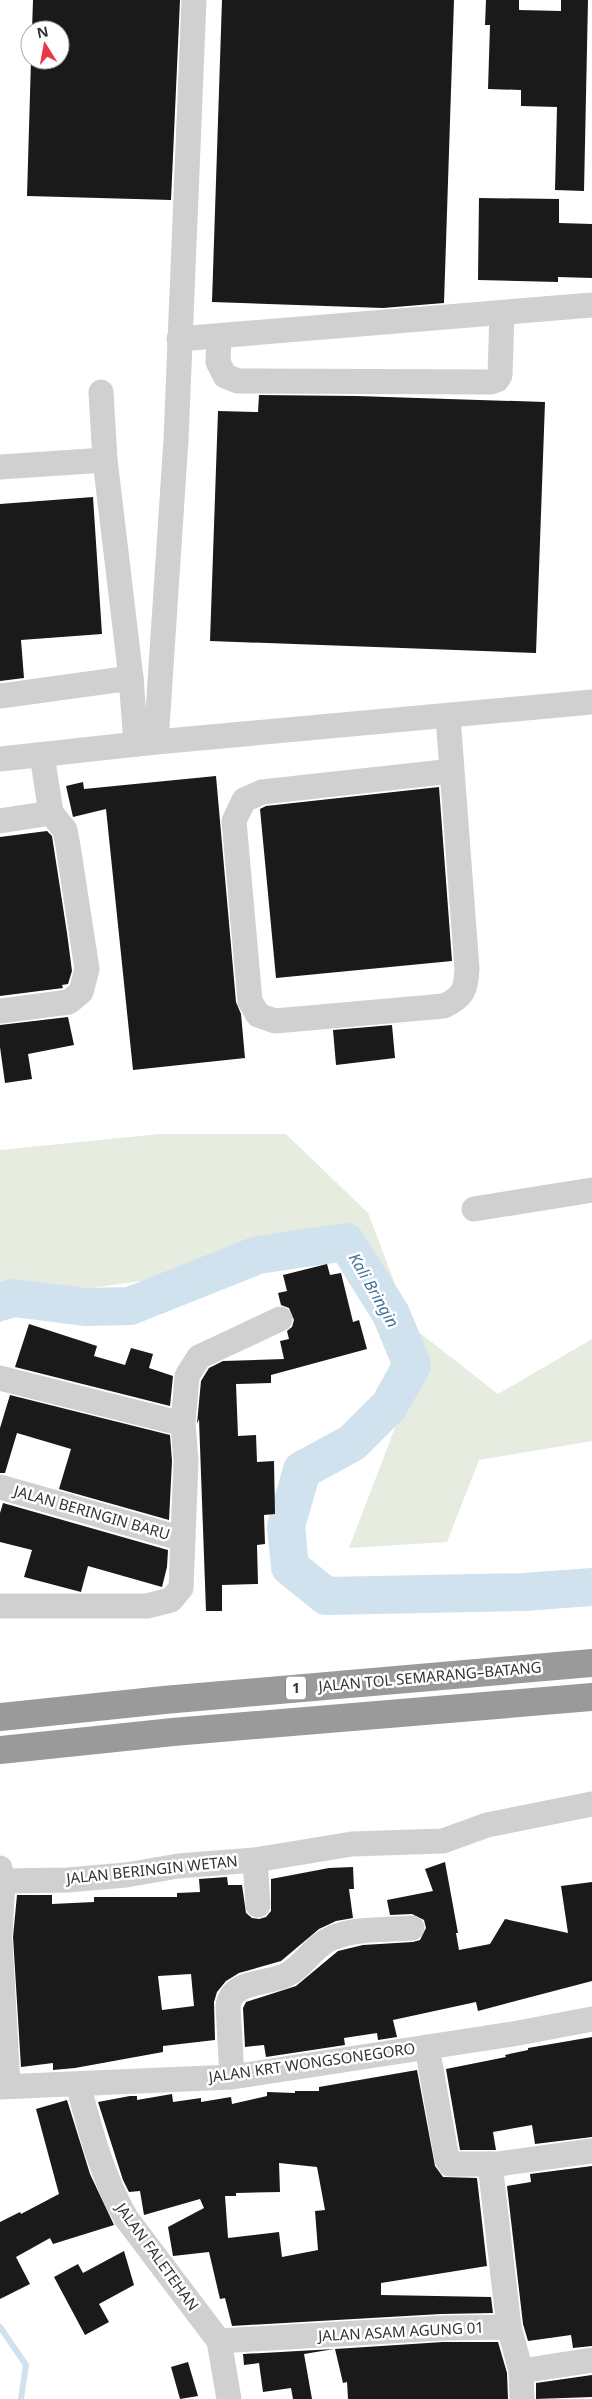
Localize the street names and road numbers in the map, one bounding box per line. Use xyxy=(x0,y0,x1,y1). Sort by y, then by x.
street label: JALAN BERINGIN BARU xyxy=(10,1480,173,1544)
street label: JALAN TOL SEMARANG–BATANG xyxy=(316,1656,542,1696)
road number: 1 xyxy=(286,1676,306,1700)
street label: JALAN BERINGIN WETAN xyxy=(63,1850,239,1888)
street label: JALAN KRT WONGSONEGORO xyxy=(205,2038,416,2087)
street label: JALAN FALETEHAN xyxy=(111,2197,204,2314)
street label: JALAN ASAM AGUNG 01 xyxy=(316,2317,484,2345)

